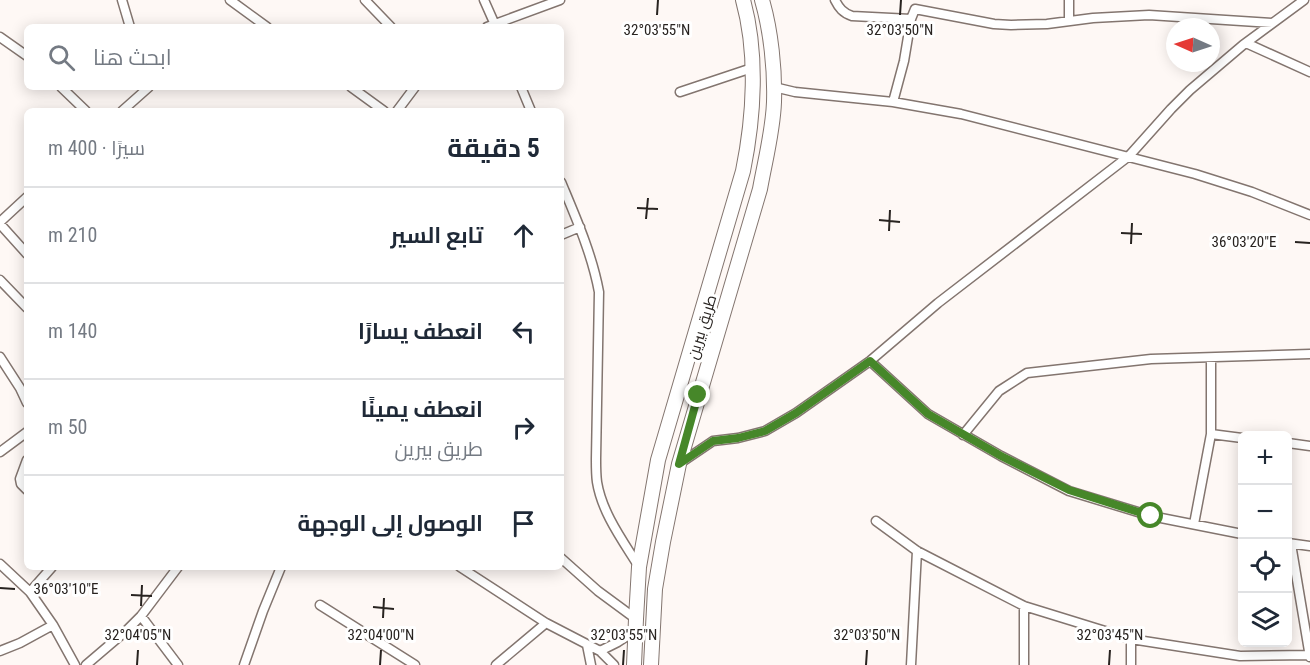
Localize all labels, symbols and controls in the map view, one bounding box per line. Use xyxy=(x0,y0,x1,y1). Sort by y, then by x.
north arrow xyxy=(1166,18,1220,72)
text: 32°03'55"N xyxy=(624,21,690,39)
text: 32°03'50"N xyxy=(867,21,933,39)
search box xyxy=(24,24,564,90)
icon: search xyxy=(45,41,78,74)
text: ابحث هنا xyxy=(93,45,172,70)
text: 5 دقيقة xyxy=(447,133,540,163)
text: سيرًا · 400 m xyxy=(48,136,145,160)
icon: ahead xyxy=(507,219,540,252)
text: 210 m xyxy=(48,223,97,247)
text: تابع السير xyxy=(390,223,483,248)
text: 36°03'20"E xyxy=(1212,233,1276,251)
street label: طريق بيرين xyxy=(684,293,721,362)
icon: left xyxy=(507,315,540,348)
text: 140 m xyxy=(48,319,97,343)
text: انعطف يسارًا xyxy=(358,319,483,344)
route end xyxy=(684,381,710,407)
text: انعطف يمينًا xyxy=(361,397,483,422)
icon: right xyxy=(507,411,540,444)
text: 50 m xyxy=(48,415,87,439)
map controls xyxy=(1238,431,1292,647)
button: + xyxy=(1238,431,1292,485)
text: طريق بيرين xyxy=(395,437,483,461)
button: − xyxy=(1238,485,1292,539)
route start xyxy=(1137,502,1163,528)
icon: arrive xyxy=(507,507,540,540)
text: الوصول إلى الوجهة xyxy=(298,511,483,536)
button: locate xyxy=(1238,539,1292,593)
text: 36°03'10"E xyxy=(34,580,98,598)
button: layers xyxy=(1238,593,1292,647)
text: 32°04'05"N xyxy=(105,626,171,644)
text: 32°04'00"N xyxy=(348,626,414,644)
text: 32°03'55"N xyxy=(591,626,657,644)
text: 32°03'50"N xyxy=(834,626,900,644)
text: 32°03'45"N xyxy=(1077,626,1143,644)

